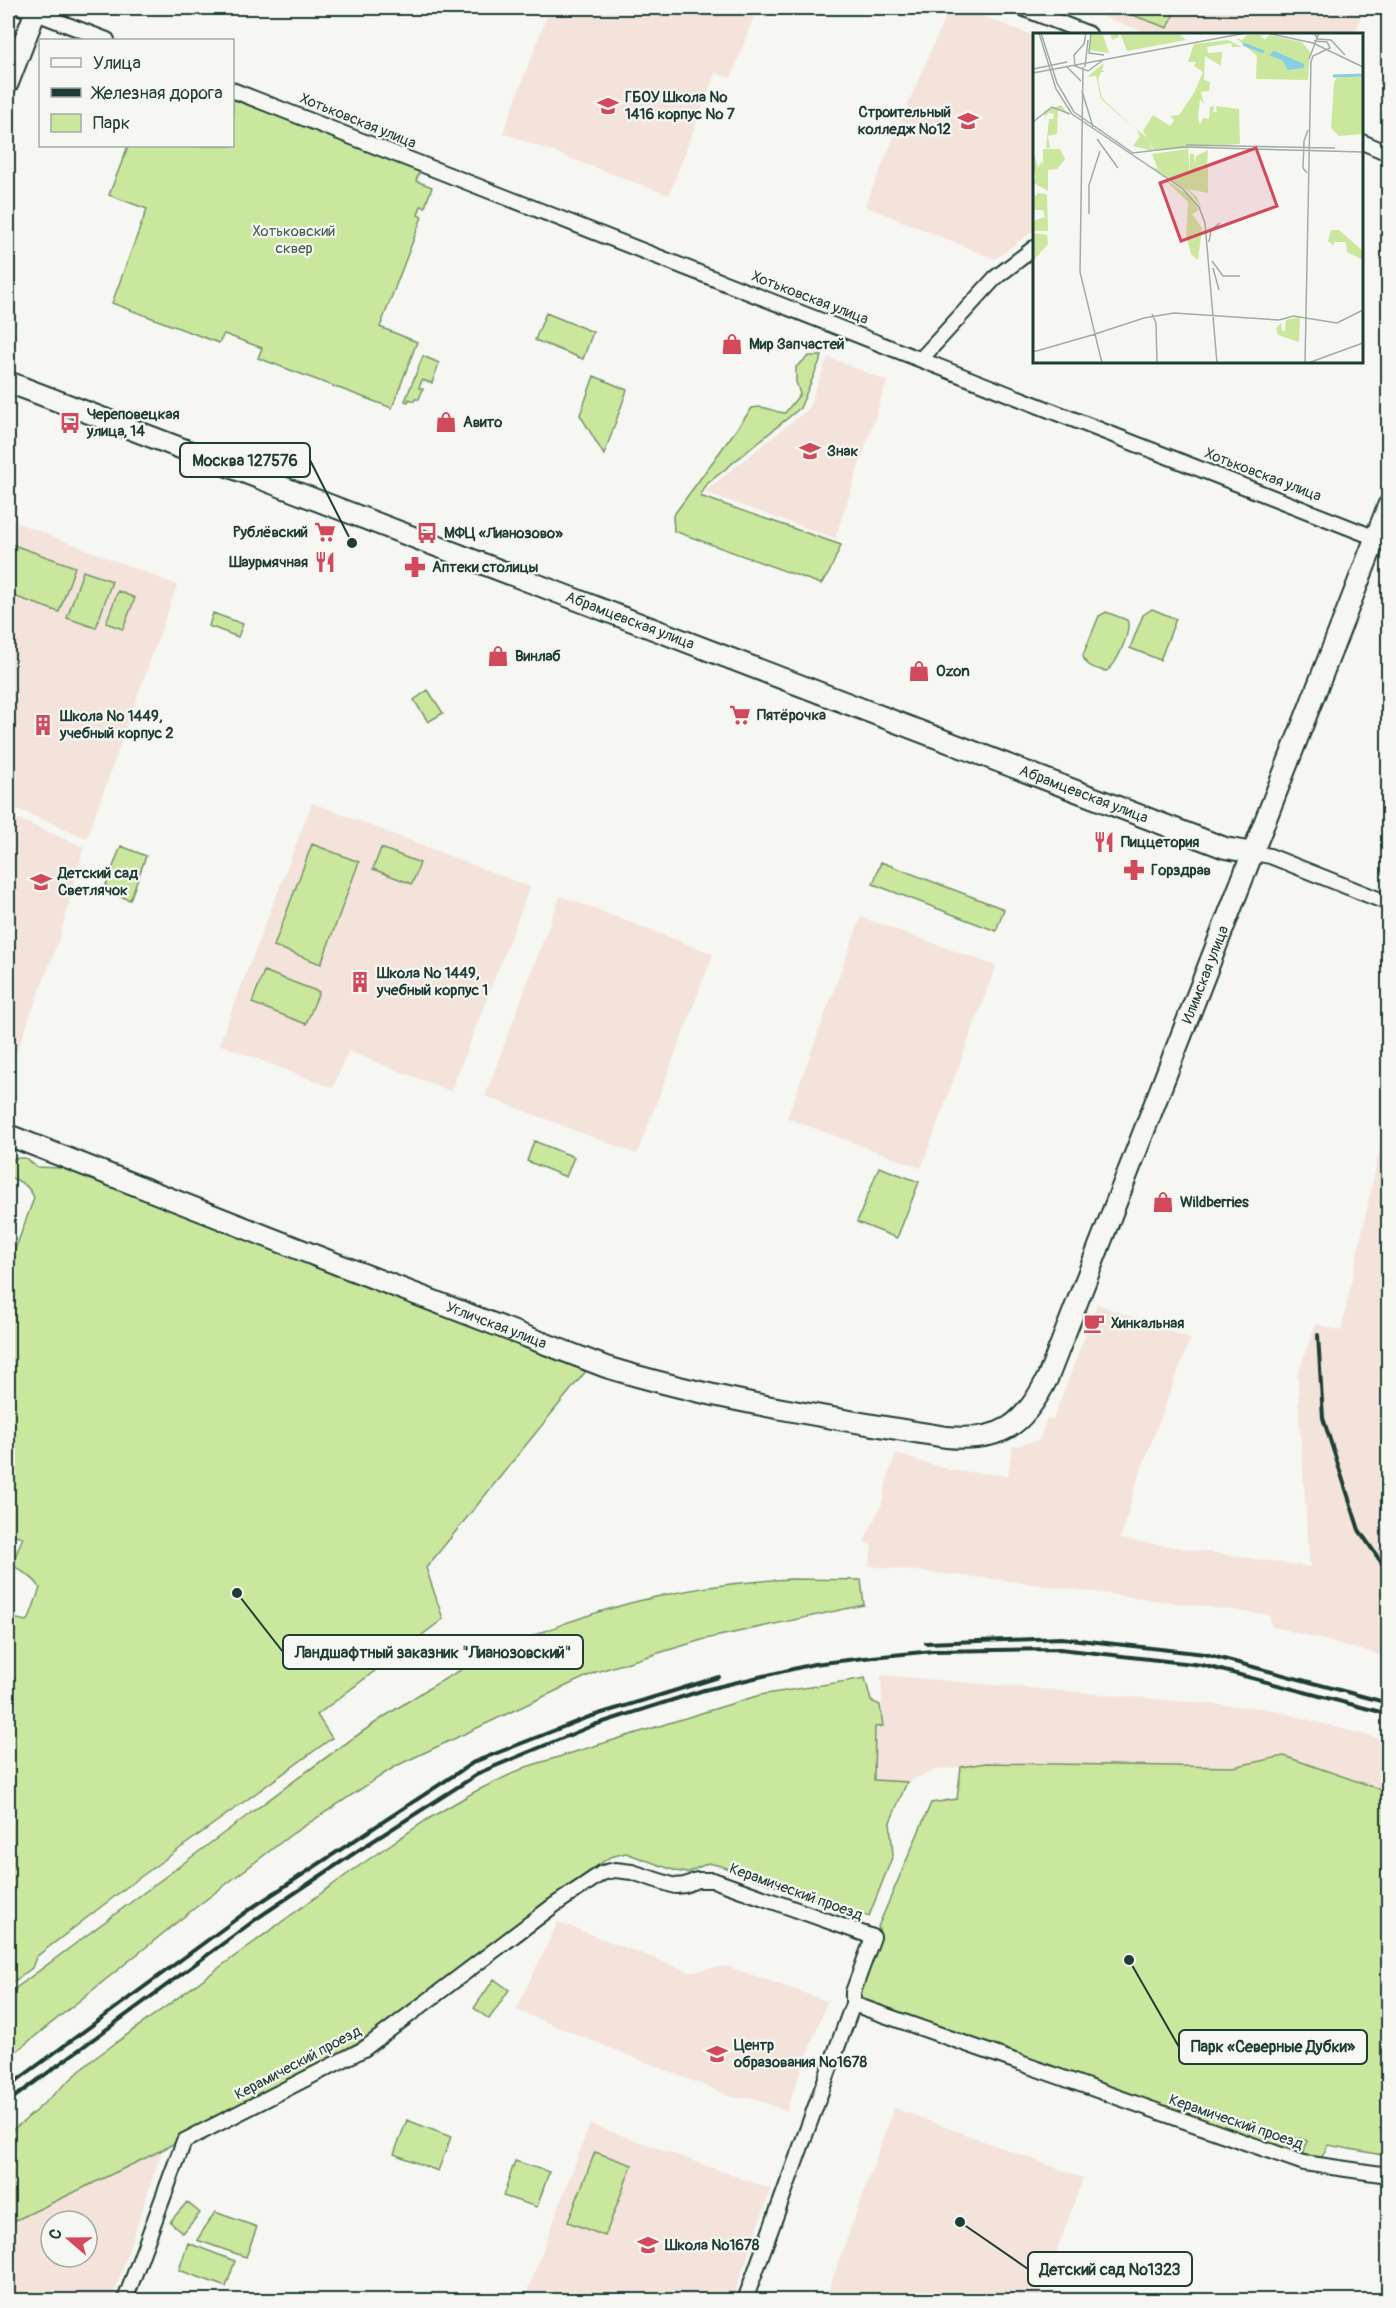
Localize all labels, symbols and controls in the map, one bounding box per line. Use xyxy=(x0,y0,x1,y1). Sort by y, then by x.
inset map xyxy=(1033,33,1363,363)
legend xyxy=(39,39,234,147)
text: Улица xyxy=(93,52,141,75)
text: Железная дорога xyxy=(90,82,223,105)
place label: ГБОУ Школа № 1416 корпус № 7 xyxy=(625,88,735,124)
street label: Хотьковская улица xyxy=(297,89,419,153)
school or university icon: ГБОУ Школа № 1416 корпус № 7 xyxy=(596,94,620,118)
place label: Строительный колледж №12 xyxy=(858,103,951,139)
school or university icon: Строительный колледж №12 xyxy=(956,109,980,133)
text: Парк xyxy=(93,112,130,135)
park label: Хотьковский сквер xyxy=(253,222,335,258)
street label: Хотьковская улица xyxy=(749,267,871,329)
shop icon: Мир Запчастей xyxy=(720,332,744,356)
place label: Мир Запчастей xyxy=(749,335,844,354)
place label: Череповецкая улица, 14 xyxy=(86,405,180,441)
shop icon: Авито xyxy=(434,410,458,434)
bus stop icon: Череповецкая улица, 14 xyxy=(58,411,82,435)
place label: Авито xyxy=(463,413,502,432)
school or university icon: Знак xyxy=(798,439,822,463)
place label: Знак xyxy=(827,442,858,461)
callout: Москва 127576 xyxy=(180,443,310,477)
street label: Хотьковская улица xyxy=(1202,444,1324,506)
text: Москва 127576 xyxy=(192,451,298,471)
supermarket icon: Рублёвский xyxy=(313,520,337,544)
bus stop icon: МФЦ «Лианозово» xyxy=(415,521,439,545)
place label: Рублёвский xyxy=(233,523,308,542)
place label: МФЦ «Лианозово» xyxy=(444,524,563,543)
restaurant icon: Шаурмячная xyxy=(313,550,337,574)
place label: Шаурмячная xyxy=(228,553,308,572)
pharmacy icon: Аптеки столицы xyxy=(403,555,427,579)
place label: Аптеки столицы xyxy=(432,558,539,577)
street label: Абрамцевская улица xyxy=(563,587,697,653)
shop icon: Винлаб xyxy=(486,644,510,668)
place label: Винлаб xyxy=(515,647,561,666)
shop icon: Ozon xyxy=(907,659,931,683)
place label: Ozon xyxy=(936,662,970,681)
supermarket icon: Пятёрочка xyxy=(728,703,752,727)
place label: Пятёрочка xyxy=(757,706,826,725)
place label: Школа № 1449, учебный корпус 2 xyxy=(59,707,174,743)
building icon: Школа № 1449, учебный корпус 2 xyxy=(31,713,55,737)
street label: Абрамцевская улица xyxy=(1017,761,1151,827)
restaurant icon: Пиццетория xyxy=(1092,830,1116,854)
place label: Пиццетория xyxy=(1121,833,1199,852)
pharmacy icon: Горздрав xyxy=(1122,858,1146,882)
place label: Горздрав xyxy=(1151,861,1211,880)
place label: Детский сад Светлячок xyxy=(57,864,139,900)
school or university icon: Детский сад Светлячок xyxy=(29,870,53,894)
street label: Илимская улица xyxy=(1177,923,1233,1026)
place label: Школа № 1449, учебный корпус 1 xyxy=(376,964,488,1000)
building icon: Школа № 1449, учебный корпус 1 xyxy=(348,970,372,994)
shop icon: Wildberries xyxy=(1151,1190,1175,1214)
place label: Wildberries xyxy=(1180,1193,1249,1212)
street label: Угличская улица xyxy=(443,1297,549,1353)
cafe icon: Хинкальная xyxy=(1082,1311,1106,1335)
place label: Хинкальная xyxy=(1111,1314,1184,1333)
callout: Ландшафтный заказник "Лианозовский" xyxy=(283,1635,583,1669)
text: Ландшафтный заказник "Лианозовский" xyxy=(294,1643,571,1663)
street label: Керамический проезд xyxy=(727,1859,865,1925)
street label: Керамический проезд xyxy=(232,2022,364,2104)
callout: Парк «Северные Дубки» xyxy=(1179,2030,1367,2064)
place label: Центр образования №1678 xyxy=(733,2036,867,2072)
text: Парк «Северные Дубки» xyxy=(1191,2037,1356,2057)
school or university icon: Центр образования №1678 xyxy=(705,2042,729,2066)
street label: Керамический проезд xyxy=(1166,2090,1306,2154)
north arrow xyxy=(39,2209,99,2269)
text: С xyxy=(45,2226,67,2242)
school or university icon: Школа №1678 xyxy=(636,2233,660,2257)
place label: Школа №1678 xyxy=(664,2236,760,2255)
callout: Детский сад №1323 xyxy=(1028,2252,1192,2286)
text: Детский сад №1323 xyxy=(1039,2260,1180,2280)

